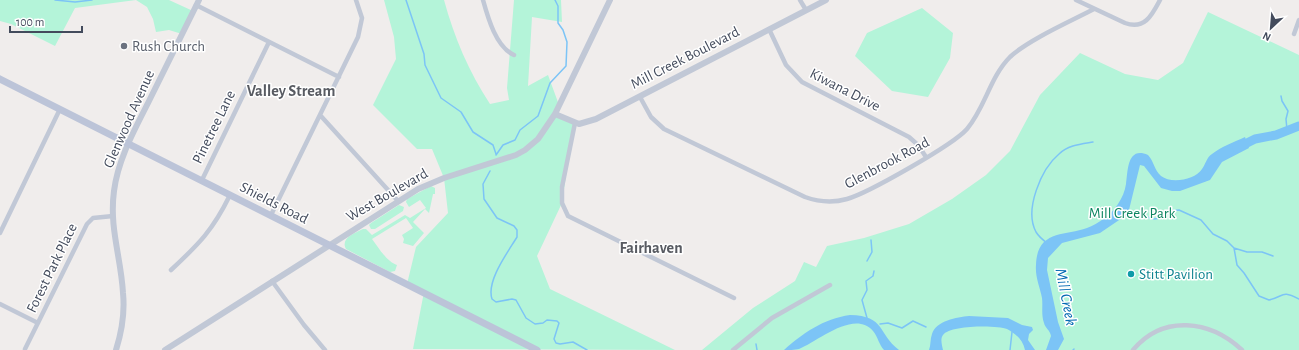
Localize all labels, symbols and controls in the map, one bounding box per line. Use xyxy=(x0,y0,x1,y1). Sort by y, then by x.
scale bar xyxy=(10,8,82,34)
north arrow xyxy=(1251,8,1291,48)
text: 100 m xyxy=(16,16,44,28)
street label: Mill Creek Boulevard xyxy=(628,24,742,92)
text: N xyxy=(1261,30,1273,43)
place label: Rush Church xyxy=(132,39,205,54)
marker: Rush Church xyxy=(119,41,129,51)
street label: Kiwana Drive xyxy=(807,66,883,114)
street label: Glenwood Avenue xyxy=(101,68,157,170)
district label: Valley Stream xyxy=(247,83,335,100)
street label: Pinetree Lane xyxy=(190,88,238,166)
street label: Glenbrook Road xyxy=(842,134,932,192)
street label: West Boulevard xyxy=(344,166,431,224)
street label: Shields Road xyxy=(237,179,311,227)
park label: Mill Creek Park xyxy=(1089,206,1176,221)
street label: Forest Park Place xyxy=(24,221,80,315)
district label: Fairhaven xyxy=(619,240,683,256)
water label: Mill Creek xyxy=(1053,267,1079,327)
place label: Stitt Pavilion xyxy=(1139,267,1213,282)
marker: Stitt Pavilion xyxy=(1126,269,1136,279)

